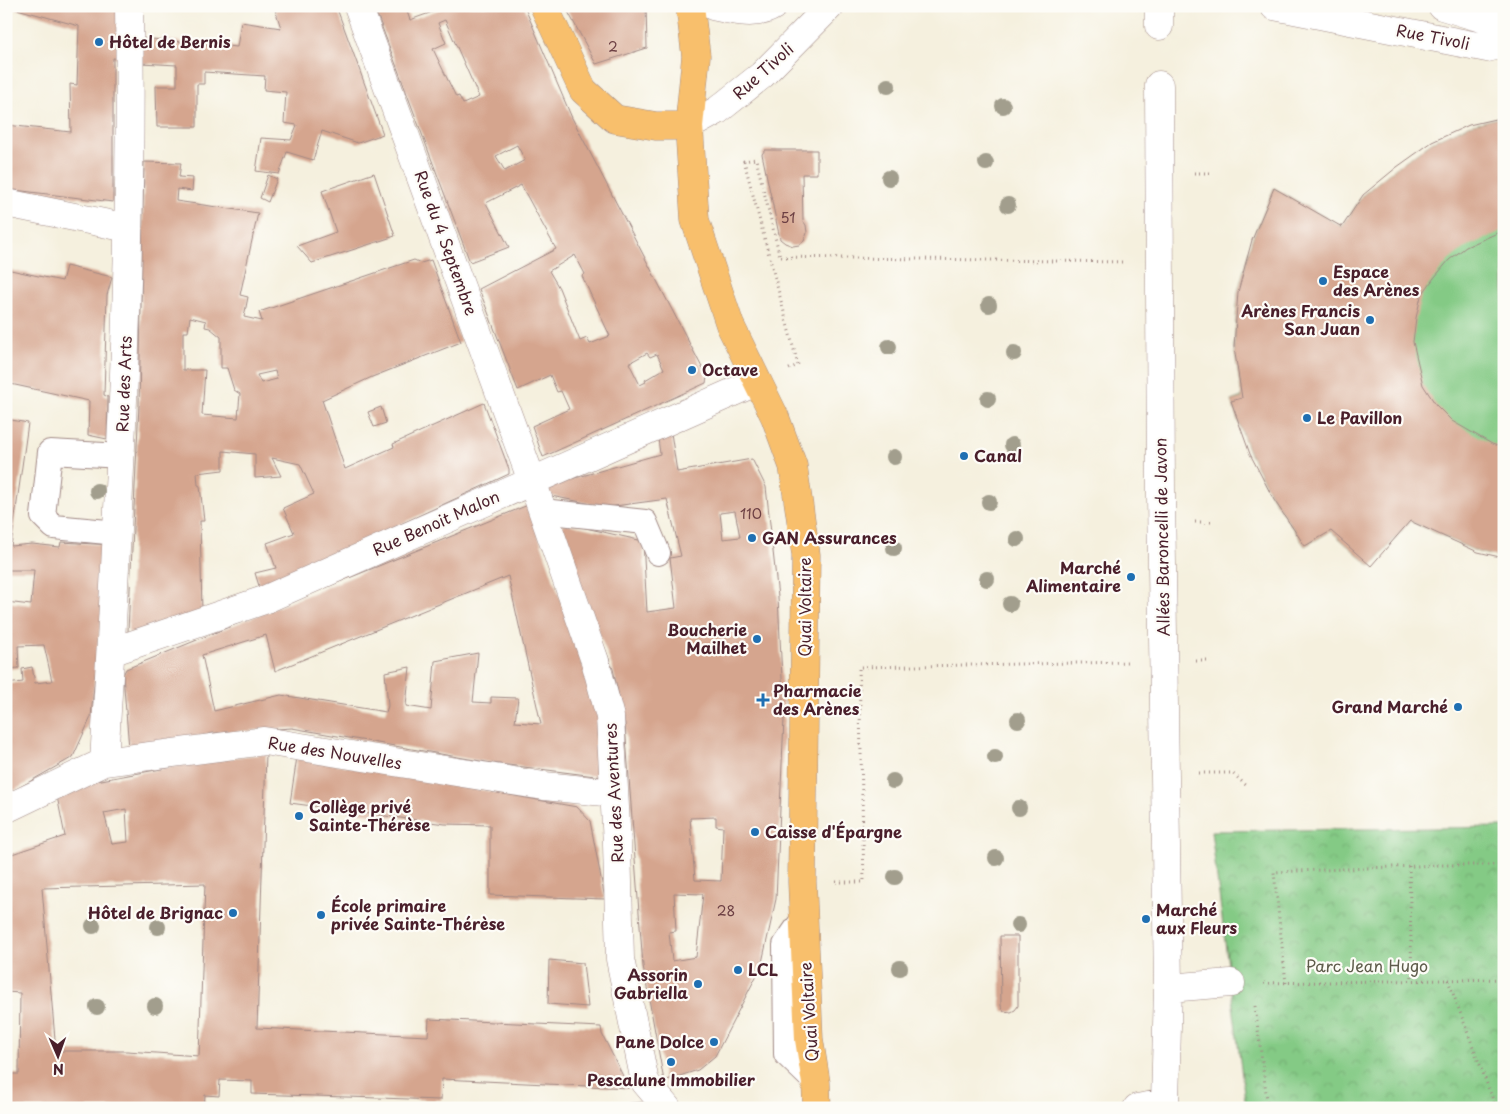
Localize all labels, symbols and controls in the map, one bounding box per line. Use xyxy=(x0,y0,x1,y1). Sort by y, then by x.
street label: Rue Tivoli xyxy=(1394,17,1472,55)
place label: Hôtel de Bernis xyxy=(109,29,231,53)
marker: Hôtel de Bernis xyxy=(93,36,105,48)
house number: 2 xyxy=(608,36,618,57)
street label: Rue Tivoli xyxy=(727,36,798,104)
street label: Rue du 4 Septembre xyxy=(410,167,484,319)
house number: 51 xyxy=(781,207,795,228)
place label: Espace des Arènes xyxy=(1333,259,1420,301)
marker: Espace des Arènes xyxy=(1317,275,1329,287)
place label: Arènes Francis San Juan xyxy=(1240,298,1360,340)
marker: Arènes Francis San Juan xyxy=(1364,314,1376,326)
street label: Rue des Arts xyxy=(109,335,137,433)
place label: Octave xyxy=(702,357,758,381)
marker: Octave xyxy=(686,364,698,376)
place label: Le Pavillon xyxy=(1317,405,1402,429)
marker: Le Pavillon xyxy=(1301,412,1313,424)
street label: Allées Baroncelli de Javon xyxy=(1147,437,1175,637)
place label: Canal xyxy=(974,443,1022,467)
marker: Canal xyxy=(958,450,970,462)
street label: Rue Benoit Malon xyxy=(368,483,503,561)
house number: 110 xyxy=(740,503,762,524)
place label: GAN Assurances xyxy=(762,525,897,549)
marker: GAN Assurances xyxy=(746,532,758,544)
place label: Marché Alimentaire xyxy=(1025,555,1121,597)
street label: Quai Voltaire xyxy=(792,557,816,657)
marker: Marché Alimentaire xyxy=(1125,571,1137,583)
place label: Boucherie Mailhet xyxy=(667,617,747,659)
marker: Boucherie Mailhet xyxy=(751,633,763,645)
place label: Pharmacie des Arènes xyxy=(773,678,862,720)
marker: Pharmacie des Arènes xyxy=(757,694,769,706)
place label: Grand Marché xyxy=(1332,694,1448,718)
marker: Grand Marché xyxy=(1452,701,1464,713)
street label: Rue des Aventures xyxy=(597,723,629,864)
street label: Rue des Nouvelles xyxy=(267,730,404,774)
place label: Collège privé Sainte-Thérèse xyxy=(309,794,430,836)
marker: Collège privé Sainte-Thérèse xyxy=(293,810,305,822)
place label: Caisse d'Épargne xyxy=(765,819,902,843)
marker: Caisse d'Épargne xyxy=(749,826,761,838)
place label: École primaire privée Sainte-Thérèse xyxy=(331,893,505,935)
place label: Marché aux Fleurs xyxy=(1156,897,1238,939)
place label: Hôtel de Brignac xyxy=(88,900,223,924)
house number: 28 xyxy=(717,900,735,921)
marker: Hôtel de Brignac xyxy=(227,907,239,919)
marker: École primaire privée Sainte-Thérèse xyxy=(315,909,327,921)
marker: Marché aux Fleurs xyxy=(1140,913,1152,925)
park label: Parc Jean Hugo xyxy=(1306,953,1428,977)
place label: LCL xyxy=(748,957,778,981)
place label: Assorin Gabriella xyxy=(614,962,688,1004)
street label: Quai Voltaire xyxy=(793,962,823,1063)
marker: LCL xyxy=(732,964,744,976)
marker: Assorin Gabriella xyxy=(692,978,704,990)
place label: Pane Dolce xyxy=(615,1029,704,1053)
north arrow xyxy=(32,1032,82,1082)
marker: Pane Dolce xyxy=(708,1036,720,1048)
marker: Pescalune Immobilier xyxy=(665,1056,677,1068)
text: N xyxy=(53,1059,64,1080)
place label: Pescalune Immobilier xyxy=(587,1067,756,1091)

